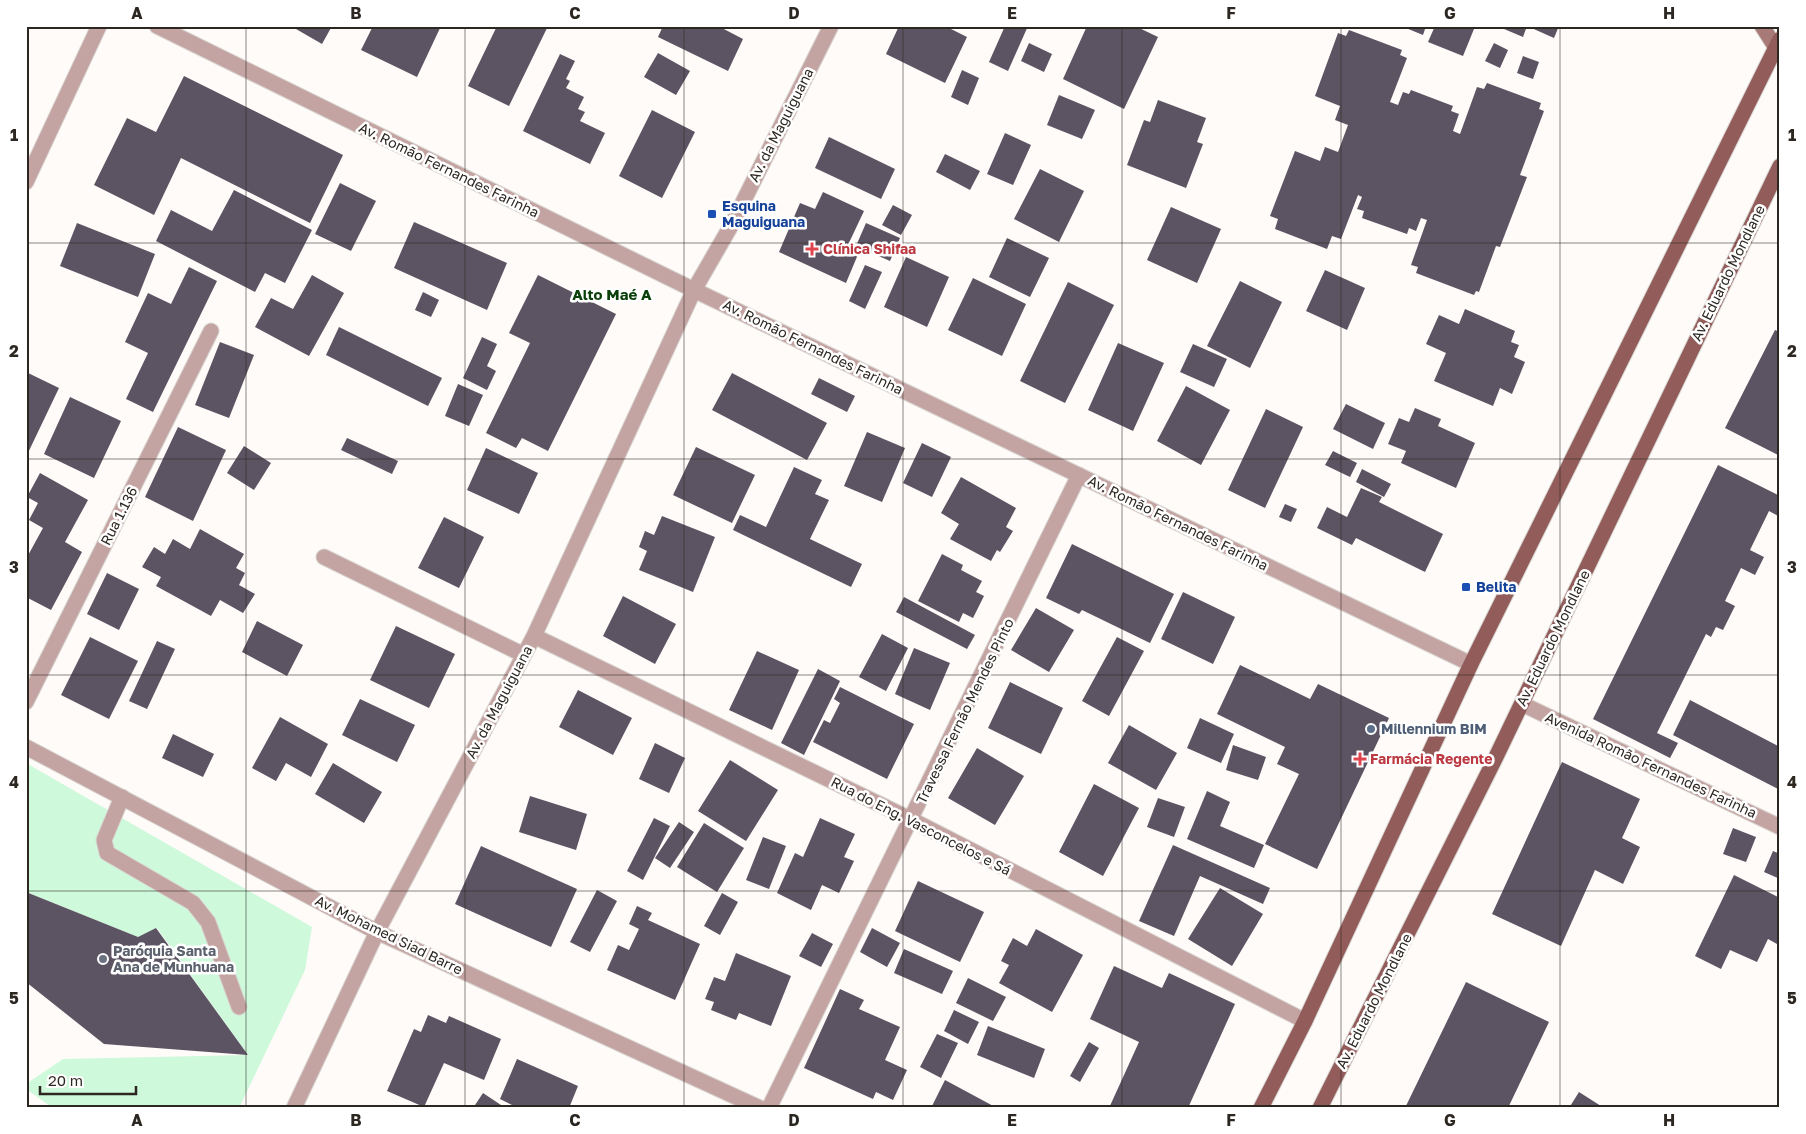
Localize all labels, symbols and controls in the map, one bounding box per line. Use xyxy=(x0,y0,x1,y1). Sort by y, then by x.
text: A xyxy=(131,3,143,23)
text: B xyxy=(350,3,362,23)
text: C xyxy=(569,3,581,23)
text: D xyxy=(788,3,800,23)
text: E xyxy=(1007,3,1017,23)
text: F xyxy=(1226,3,1236,23)
text: G xyxy=(1444,3,1456,23)
text: H xyxy=(1663,3,1675,23)
street label: Av. da Maguiguana xyxy=(744,65,817,185)
street label: Av. Romão Fernandes Farinha xyxy=(356,118,542,221)
text: 1 xyxy=(10,125,18,145)
text: 1 xyxy=(1788,125,1796,145)
place label: Esquina Maguiguana xyxy=(722,197,805,230)
street label: Av. Eduardo Mondlane xyxy=(1687,202,1768,344)
marker: Esquina Maguiguana xyxy=(706,208,718,220)
place label: Clínica Shifaa xyxy=(823,240,916,257)
marker: Clínica Shifaa xyxy=(805,242,819,256)
district label: Alto Maé A xyxy=(572,285,652,303)
street label: Av. Romão Fernandes Farinha xyxy=(720,295,906,398)
text: 2 xyxy=(9,341,19,361)
text: 2 xyxy=(1787,341,1797,361)
street label: Av. Romão Fernandes Farinha xyxy=(1085,471,1271,574)
street label: Rua 1.136 xyxy=(97,484,141,548)
text: 3 xyxy=(9,557,19,577)
text: 3 xyxy=(1787,557,1797,577)
street label: Av. Eduardo Mondlane xyxy=(1512,567,1593,709)
place label: Belita xyxy=(1476,578,1516,595)
marker: Belita xyxy=(1460,581,1472,593)
street label: Travessa Fernão Mendes Pinto xyxy=(912,615,1017,806)
street label: Av. da Maguiguana xyxy=(462,642,536,761)
street label: Avenida Romão Fernandes Farinha xyxy=(1543,708,1760,821)
place label: Millennium BIM xyxy=(1381,720,1487,737)
marker: Millennium BIM xyxy=(1365,723,1377,735)
place label: Farmácia Regente xyxy=(1370,750,1492,767)
marker: Farmácia Regente xyxy=(1354,753,1366,765)
text: 4 xyxy=(9,772,19,792)
text: 4 xyxy=(1787,772,1797,792)
street label: Rua do Eng. Vasconcelos e Sá xyxy=(828,773,1014,878)
street label: Av. Mohamed Siad Barre xyxy=(313,891,466,978)
street label: Av. Eduardo Mondlane xyxy=(1332,930,1415,1071)
place label: Paróquia Santa Ana de Munhuana xyxy=(113,942,234,975)
marker: Paróquia Santa Ana de Munhuana xyxy=(97,953,109,965)
text: 5 xyxy=(9,988,19,1008)
text: 5 xyxy=(1787,988,1797,1008)
scale bar xyxy=(40,1064,136,1096)
text: 20 m xyxy=(48,1071,83,1089)
text: A xyxy=(131,1110,143,1130)
text: B xyxy=(350,1110,362,1130)
text: C xyxy=(569,1110,581,1130)
text: D xyxy=(788,1110,800,1130)
text: E xyxy=(1007,1110,1017,1130)
text: F xyxy=(1226,1110,1236,1130)
text: G xyxy=(1444,1110,1456,1130)
text: H xyxy=(1663,1110,1675,1130)

